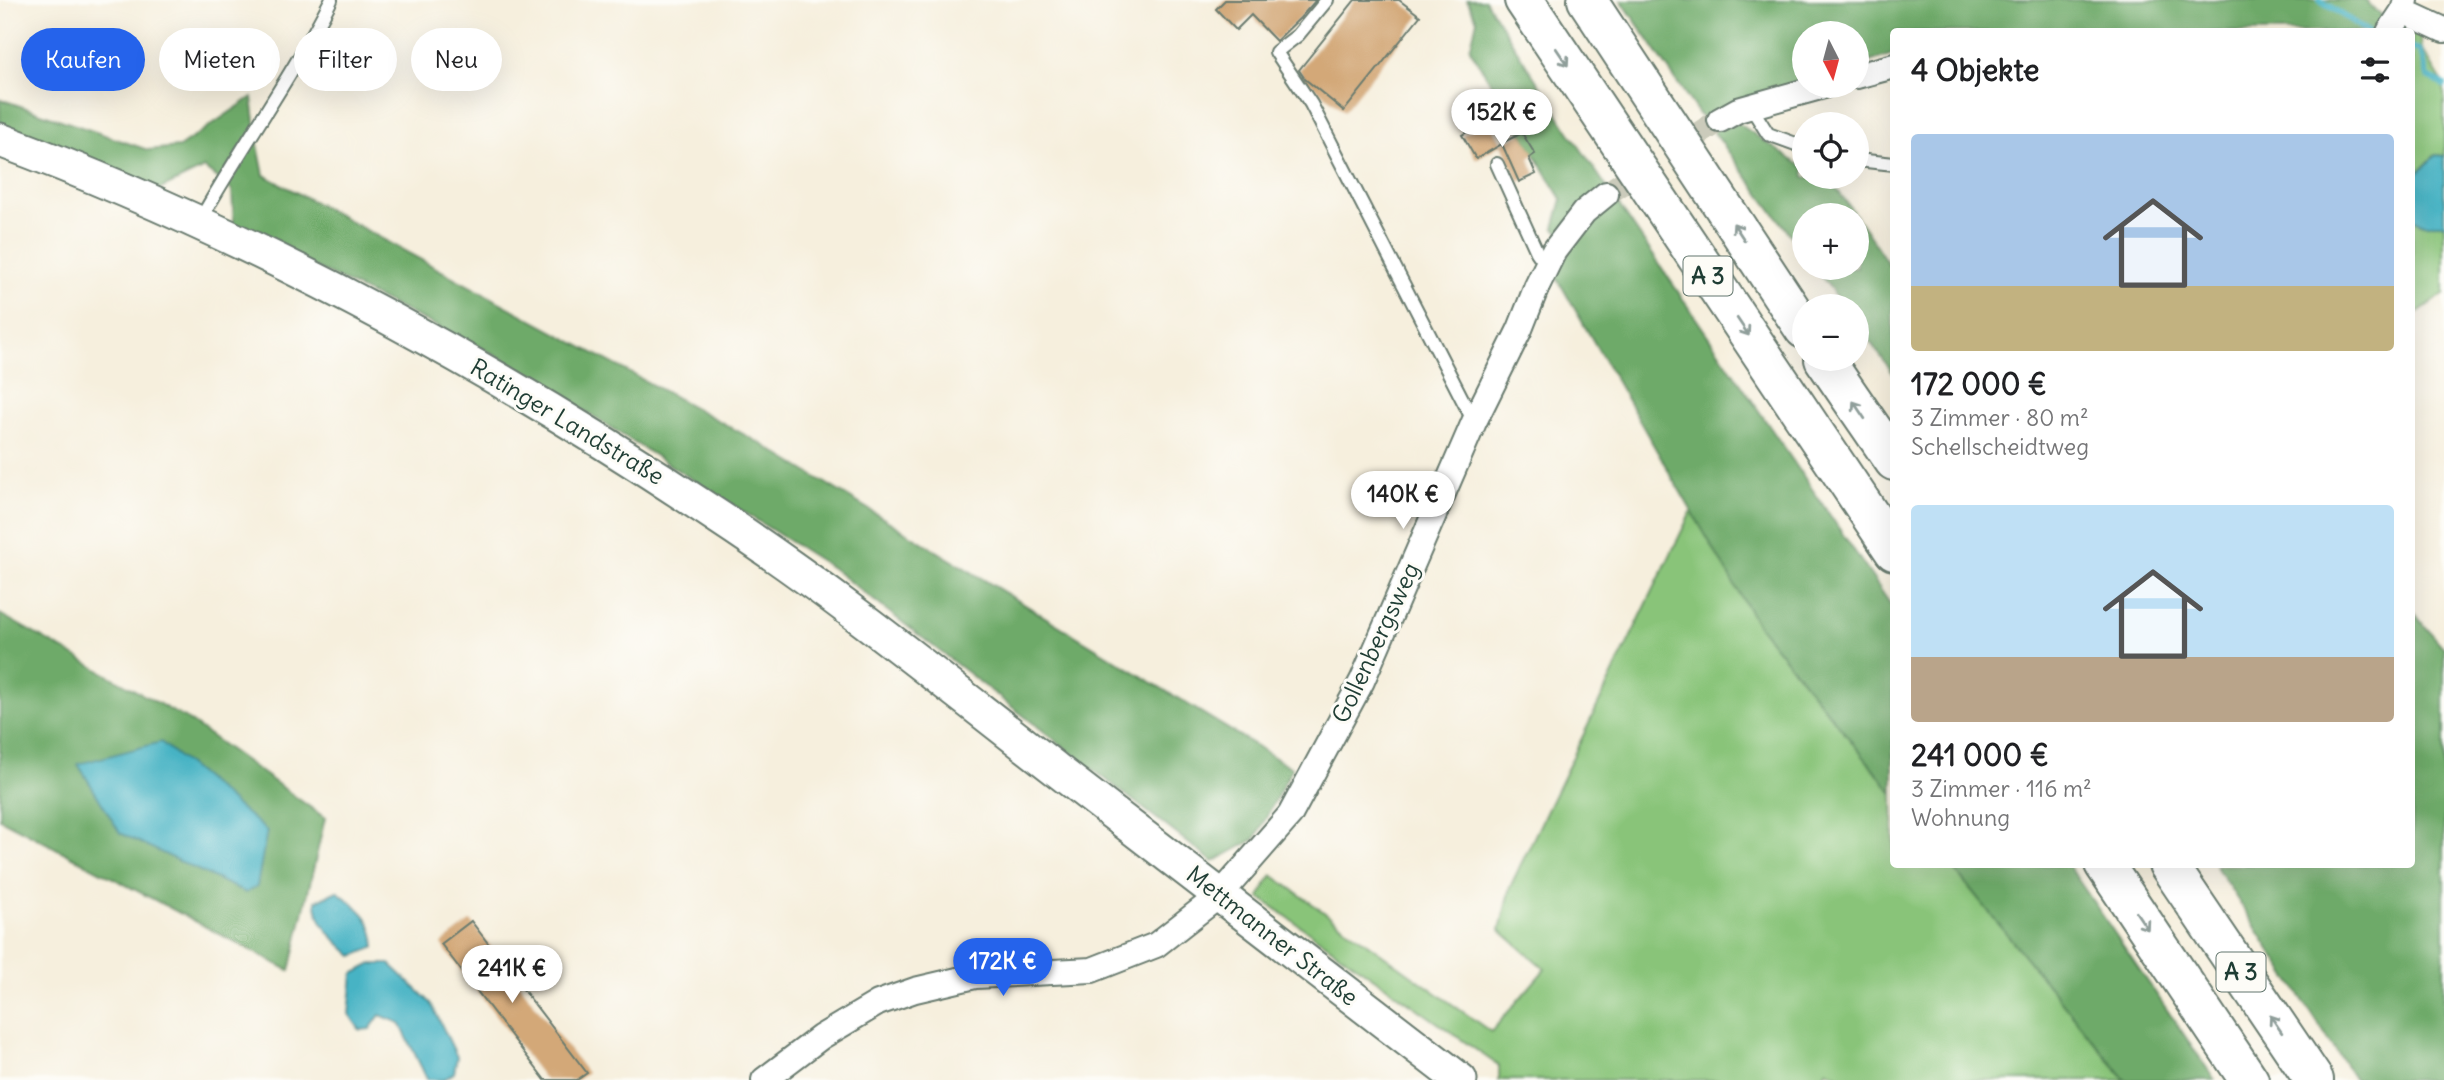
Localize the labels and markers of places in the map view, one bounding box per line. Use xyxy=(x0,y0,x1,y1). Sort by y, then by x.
pin: 152K € xyxy=(1445,90,1559,149)
pin: 140K € xyxy=(1346,472,1460,531)
pin: 172K € xyxy=(946,939,1060,998)
pin: 241K € xyxy=(455,946,569,1005)

